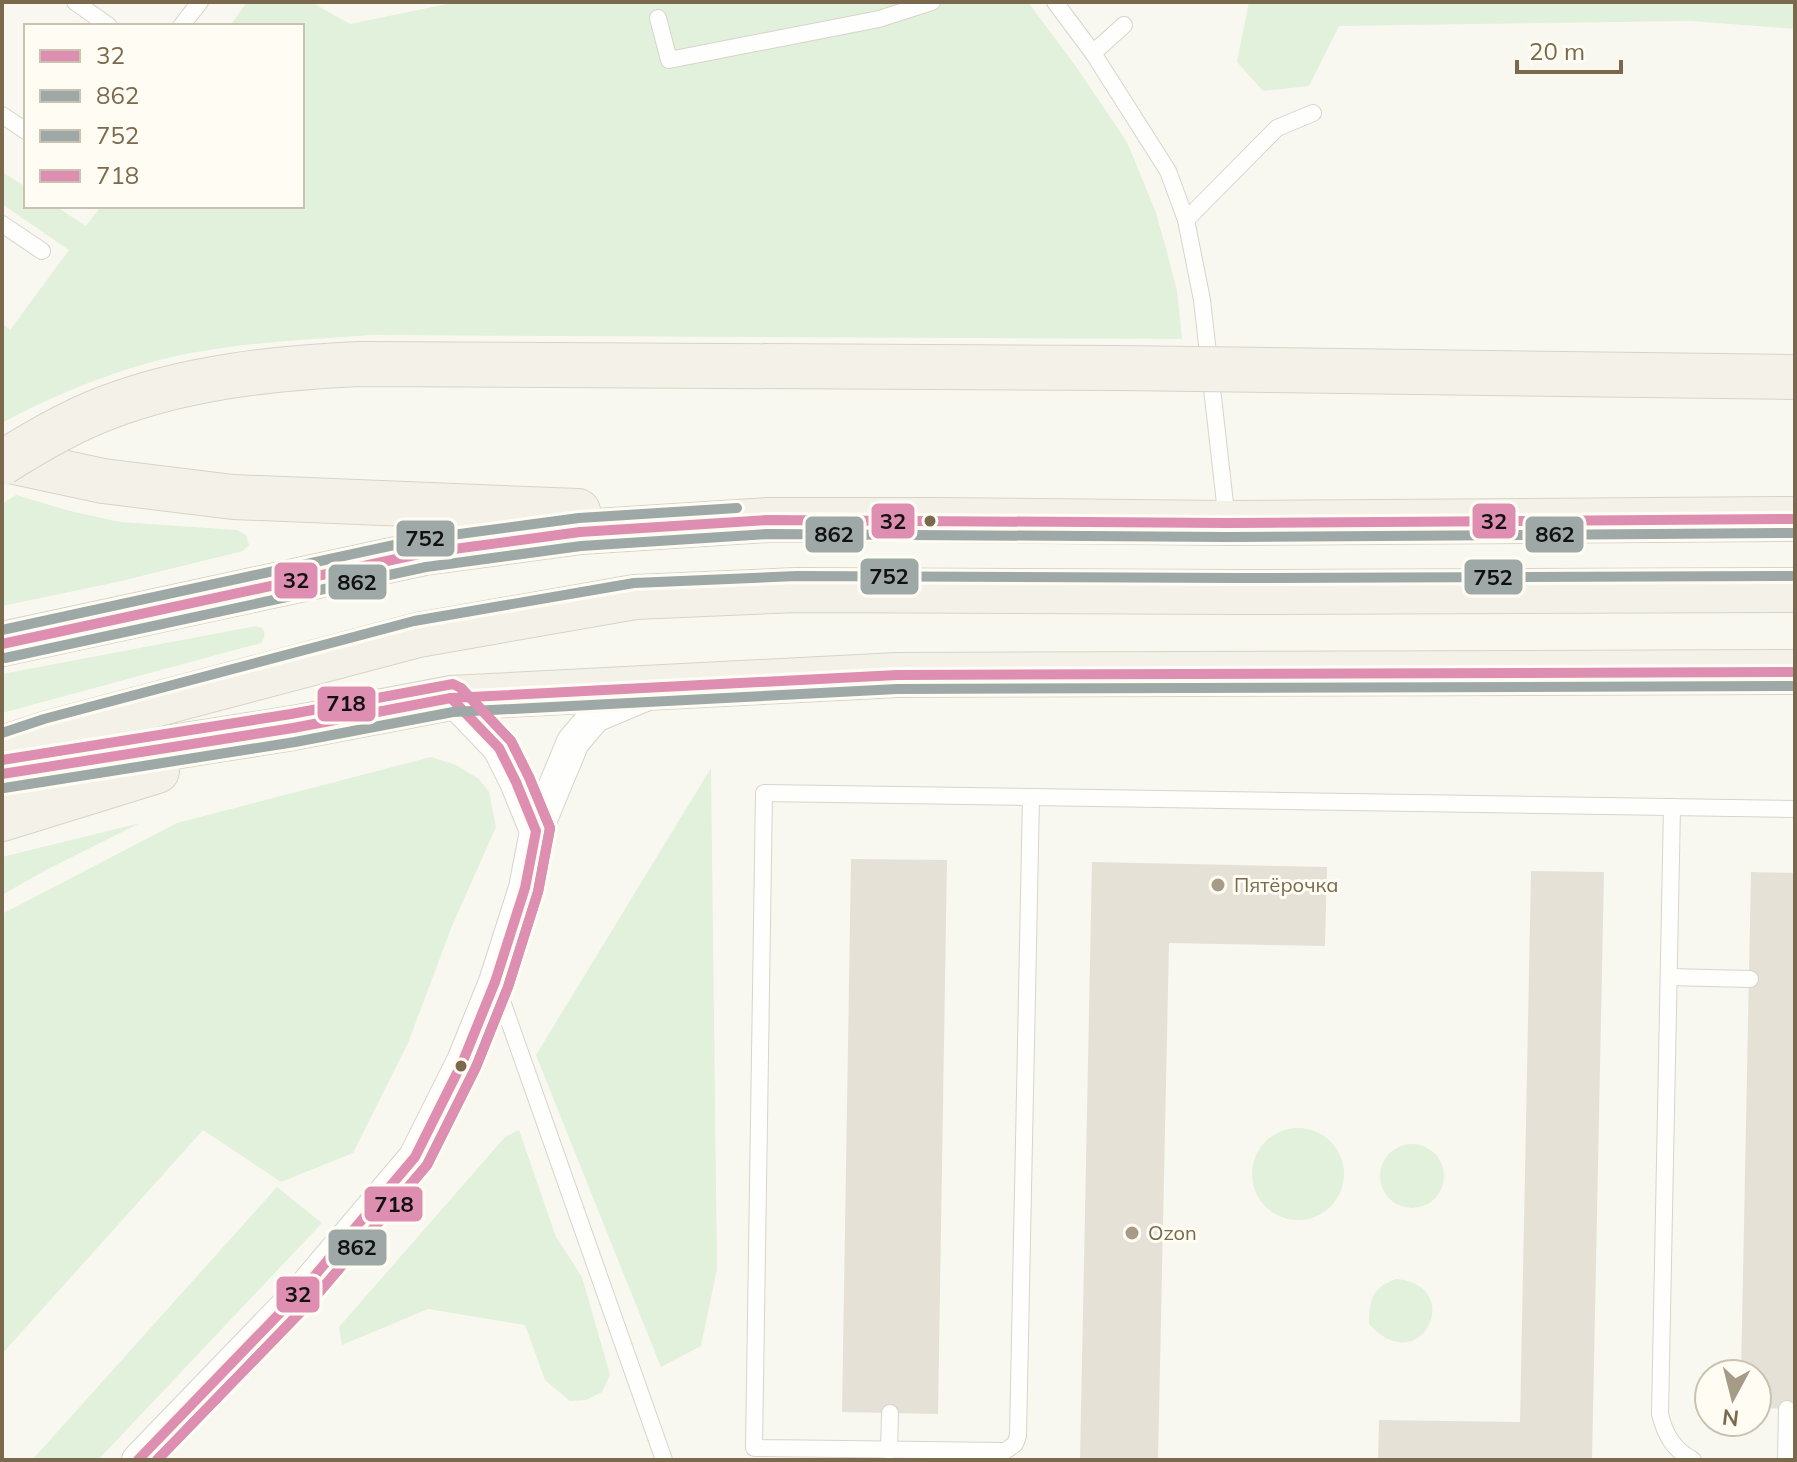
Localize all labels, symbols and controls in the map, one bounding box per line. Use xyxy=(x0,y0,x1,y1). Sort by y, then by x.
legend xyxy=(24,24,304,208)
scale bar xyxy=(1517,24,1621,74)
text: 20 m xyxy=(1529,36,1585,66)
text: 32 xyxy=(96,40,125,70)
text: 862 xyxy=(96,80,139,110)
text: 752 xyxy=(96,120,139,150)
text: 718 xyxy=(96,160,139,190)
line badge: 32 xyxy=(870,502,916,540)
line badge: 32 xyxy=(1471,502,1517,540)
text: 32 xyxy=(880,507,906,535)
text: 32 xyxy=(1481,507,1507,535)
unlabelled marker xyxy=(922,513,938,529)
line badge: 862 xyxy=(804,515,865,554)
line badge: 862 xyxy=(1524,515,1585,554)
line badge: 752 xyxy=(395,519,456,558)
text: 862 xyxy=(814,520,854,548)
text: 862 xyxy=(1535,520,1575,548)
text: 752 xyxy=(405,524,445,552)
line badge: 752 xyxy=(859,557,920,596)
line badge: 752 xyxy=(1463,558,1524,596)
line badge: 32 xyxy=(273,561,319,600)
text: 752 xyxy=(869,562,909,590)
line badge: 862 xyxy=(327,563,388,601)
text: 752 xyxy=(1473,563,1513,591)
text: 32 xyxy=(283,566,309,594)
text: 862 xyxy=(337,568,377,596)
line badge: 718 xyxy=(316,685,377,723)
text: 718 xyxy=(326,689,366,717)
place label: Пятёрочка xyxy=(1234,872,1338,897)
marker: Пятёрочка xyxy=(1209,876,1227,894)
unlabelled marker xyxy=(453,1058,469,1074)
line badge: 718 xyxy=(363,1185,424,1223)
text: 718 xyxy=(374,1190,414,1218)
place label: Ozon xyxy=(1148,1220,1197,1245)
marker: Ozon xyxy=(1123,1224,1141,1242)
line badge: 862 xyxy=(327,1228,388,1267)
text: 862 xyxy=(337,1233,377,1261)
line badge: 32 xyxy=(275,1275,321,1314)
text: 32 xyxy=(285,1280,311,1308)
north arrow xyxy=(1693,1358,1773,1438)
text: N xyxy=(1721,1403,1741,1433)

